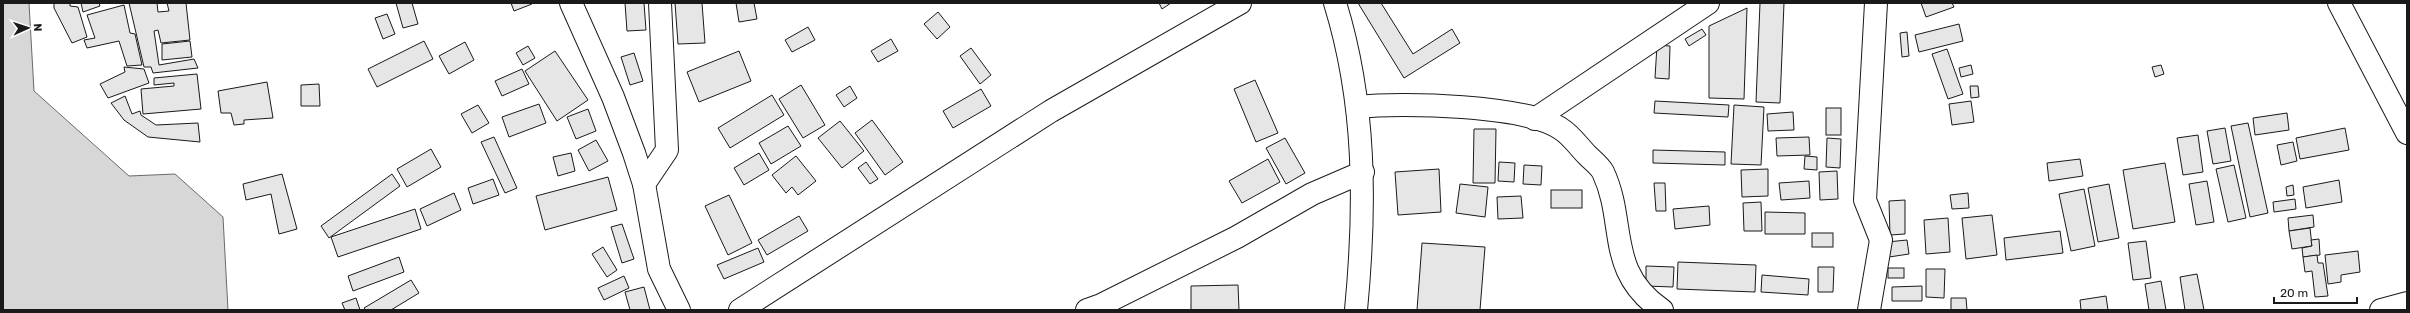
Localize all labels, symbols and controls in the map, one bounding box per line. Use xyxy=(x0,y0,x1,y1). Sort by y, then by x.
north arrow xyxy=(8,8,48,48)
text: N xyxy=(31,23,44,32)
scale bar xyxy=(2274,279,2357,305)
text: 20 m xyxy=(2280,286,2308,300)

